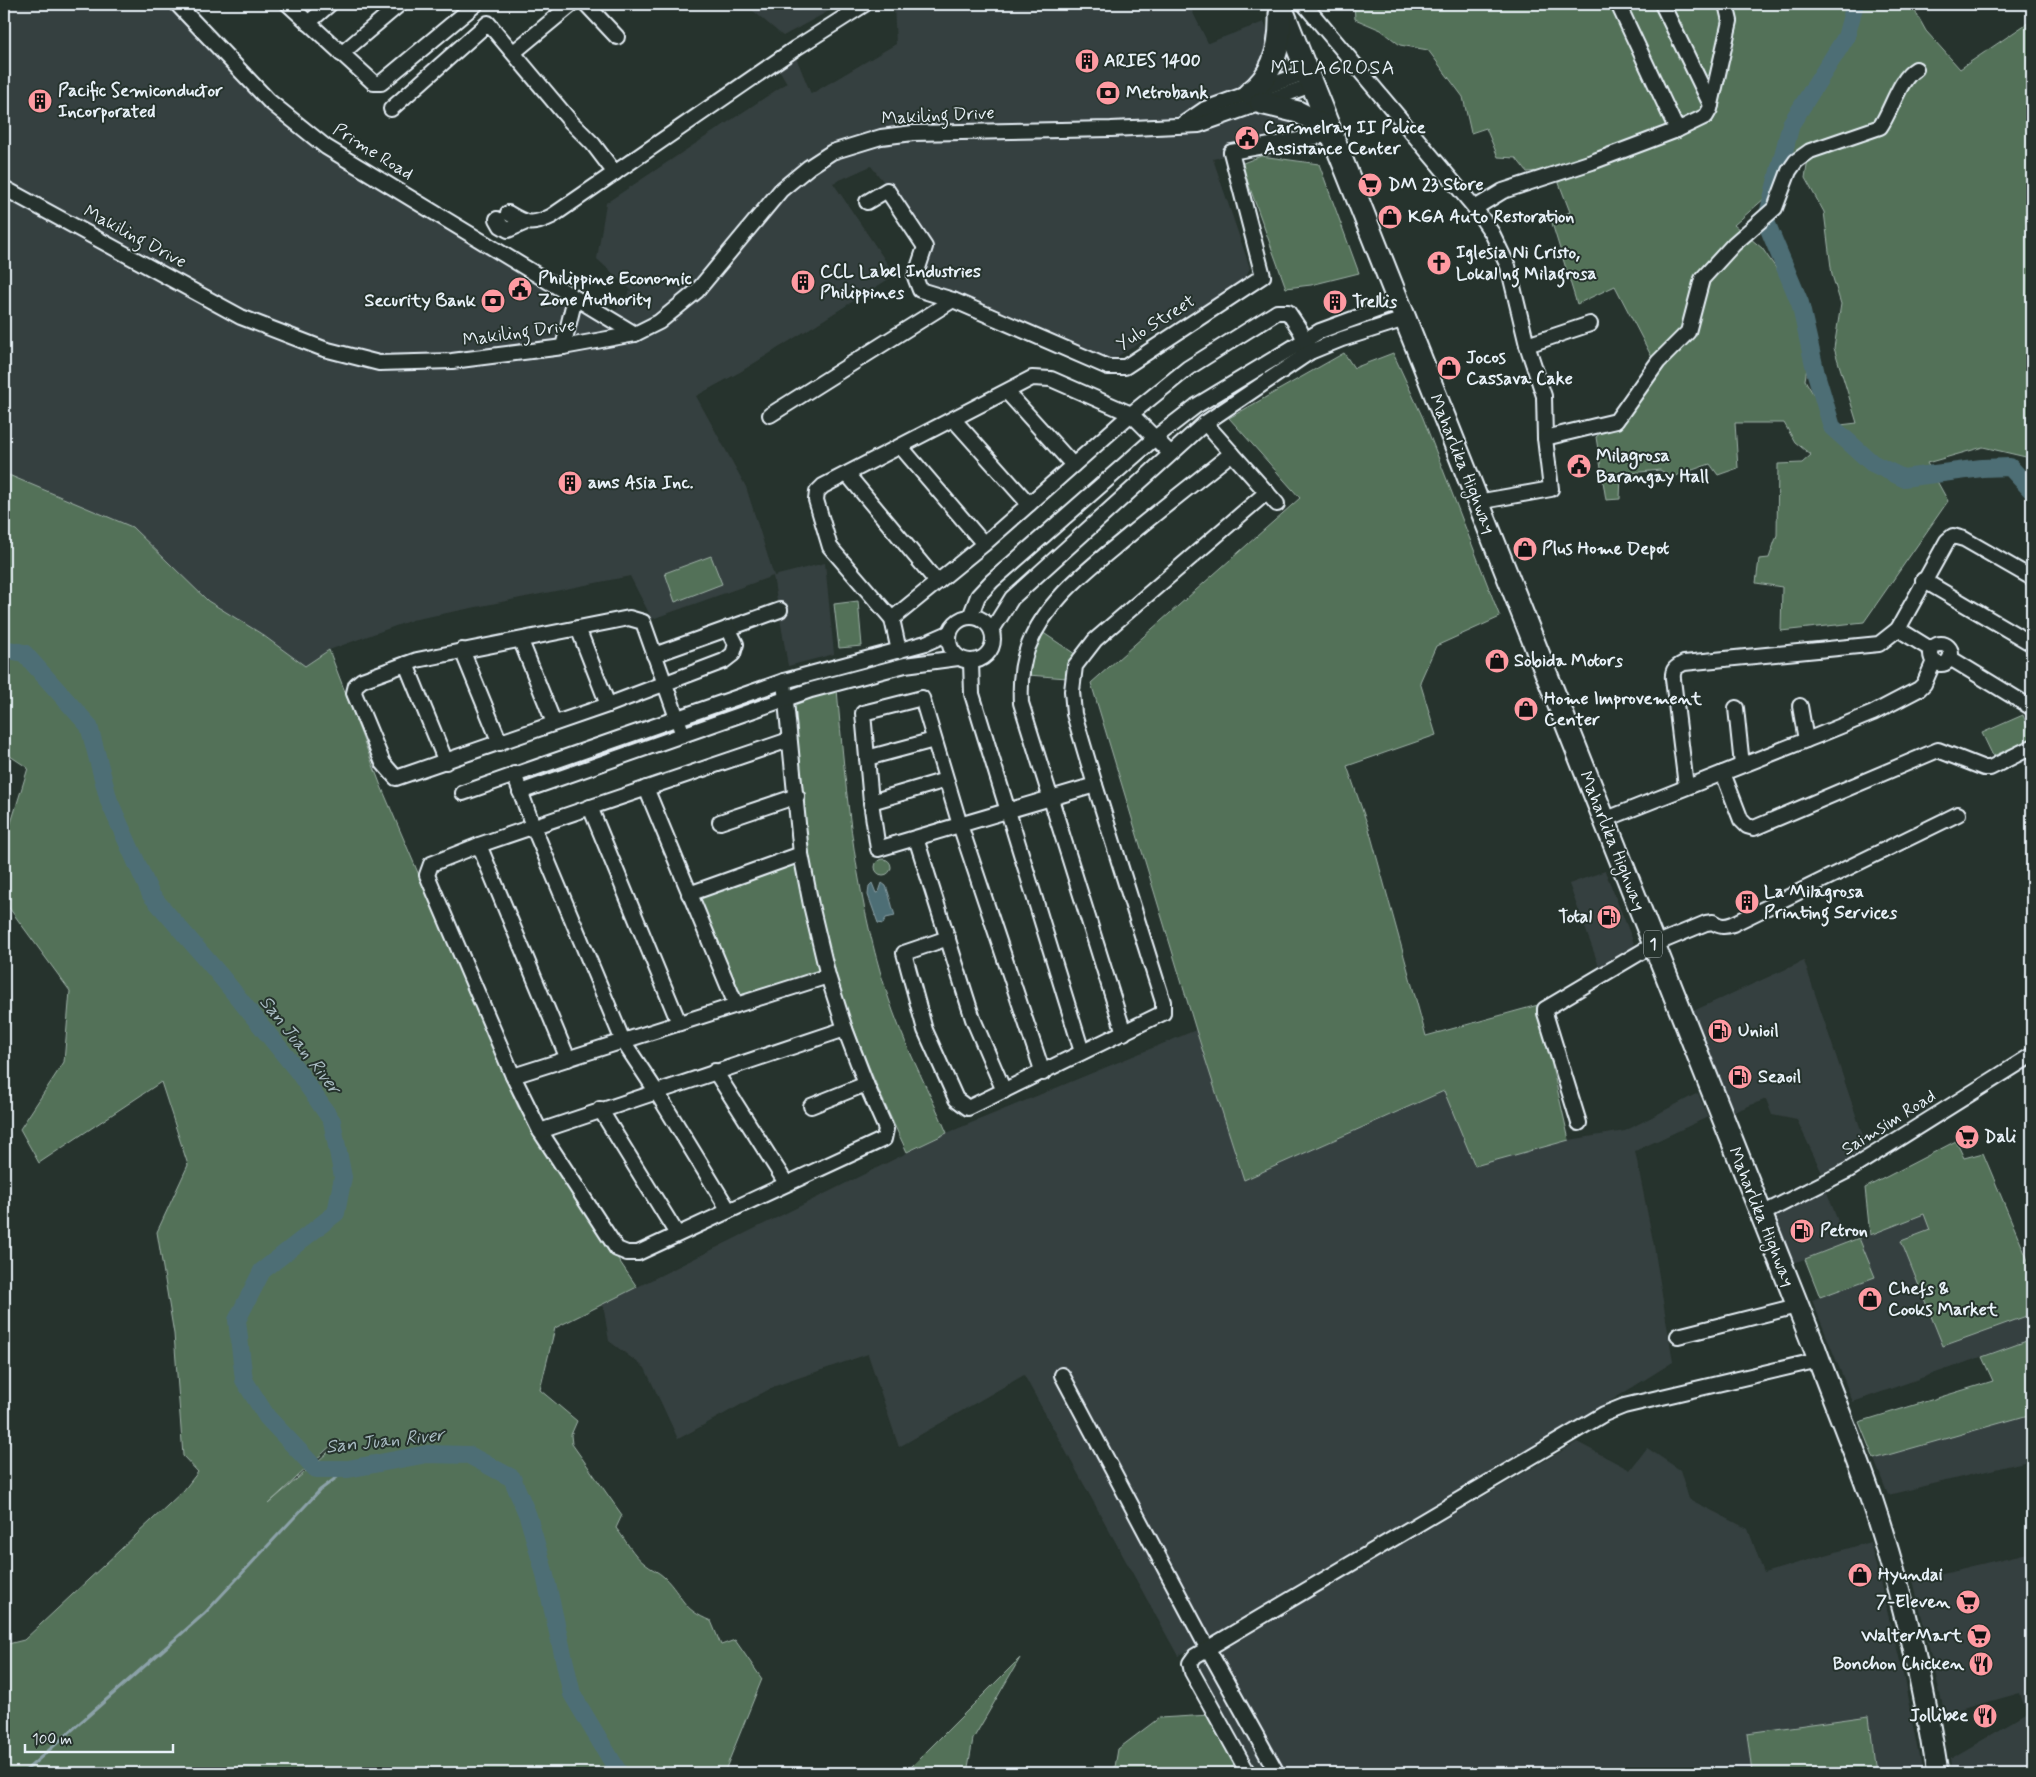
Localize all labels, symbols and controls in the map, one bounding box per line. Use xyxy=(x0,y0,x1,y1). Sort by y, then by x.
building icon: ARIES 1400 xyxy=(1074,48,1100,74)
place label: ARIES 1400 xyxy=(1104,49,1201,73)
district label: MILAGROSA xyxy=(1271,55,1396,82)
place label: Pacific Semiconductor Incorporated xyxy=(58,79,223,124)
bank icon: Metrobank xyxy=(1095,80,1121,106)
place label: Metrobank xyxy=(1126,81,1209,105)
building icon: Pacific Semiconductor Incorporated xyxy=(27,88,53,114)
street label: Makiling Drive xyxy=(881,101,995,133)
place label: Carmelray II Police Assistance Center xyxy=(1264,116,1426,161)
street label: Prime Road xyxy=(328,118,418,186)
public building icon: Carmelray II Police Assistance Center xyxy=(1234,125,1260,151)
supermarket icon: DM 23 Store xyxy=(1357,172,1383,198)
place label: DM 23 Store xyxy=(1388,173,1484,197)
street label: Makiling Drive xyxy=(78,200,191,276)
shop icon: KGA Auto Restoration xyxy=(1377,204,1403,230)
place label: KGA Auto Restoration xyxy=(1408,205,1574,229)
place label: Iglesia Ni Cristo, Lokal ng Milagrosa xyxy=(1456,241,1597,288)
church icon: Iglesia Ni Cristo, Lokal ng Milagrosa xyxy=(1426,250,1452,276)
place label: CCL Label Industries Philippines xyxy=(820,260,981,305)
place label: Philippine Economic Zone Authority xyxy=(538,267,693,312)
building icon: CCL Label Industries Philippines xyxy=(790,269,816,295)
public building icon: Philippine Economic Zone Authority xyxy=(507,276,533,302)
bank icon: Security Bank xyxy=(480,288,506,314)
place label: Security Bank xyxy=(365,289,477,313)
street label: Yulo Street xyxy=(1112,289,1200,357)
building icon: Trellis xyxy=(1322,289,1348,315)
place label: Trellis xyxy=(1352,290,1397,314)
street label: Makiling Drive xyxy=(461,313,577,355)
place label: Jocos Cassava Cake xyxy=(1466,346,1573,391)
shop icon: Jocos Cassava Cake xyxy=(1436,355,1462,381)
street label: Maharlika Highway xyxy=(1422,391,1501,538)
place label: Milagrosa Barangay Hall xyxy=(1596,444,1709,489)
public building icon: Milagrosa Barangay Hall xyxy=(1566,453,1592,479)
building icon: ams Asia Inc. xyxy=(557,470,583,496)
place label: ams Asia Inc. xyxy=(588,471,694,495)
shop icon: Plus Home Depot xyxy=(1512,536,1538,562)
place label: Plus Home Depot xyxy=(1542,537,1669,561)
shop icon: Sobida Motors xyxy=(1484,648,1510,674)
place label: Sobida Motors xyxy=(1514,649,1623,673)
place label: Home Improvement Center xyxy=(1544,687,1702,732)
shop icon: Home Improvement Center xyxy=(1513,696,1539,722)
street label: Maharlika Highway xyxy=(1572,768,1651,915)
place label: La Milagrosa Printing Services xyxy=(1764,880,1897,927)
building icon: La Milagrosa Printing Services xyxy=(1734,889,1760,915)
fuel station icon: Total xyxy=(1596,904,1622,930)
place label: Total xyxy=(1558,905,1592,929)
road number: 1 xyxy=(1644,931,1662,958)
water label: San Juan River xyxy=(254,990,348,1101)
fuel station icon: Unioil xyxy=(1707,1018,1733,1044)
place label: Unioil xyxy=(1738,1019,1779,1043)
fuel station icon: Seaoil xyxy=(1727,1064,1753,1090)
place label: Seaoil xyxy=(1758,1065,1801,1089)
street label: Saimsim Road xyxy=(1837,1084,1941,1162)
supermarket icon: Dali xyxy=(1954,1124,1980,1150)
place label: Dali xyxy=(1984,1125,2017,1149)
street label: Maharlika Highway xyxy=(1721,1144,1800,1291)
fuel station icon: Petron xyxy=(1789,1218,1815,1244)
place label: Petron xyxy=(1820,1219,1868,1243)
place label: Chefs & Cooks Market xyxy=(1888,1277,1998,1322)
shop icon: Chefs & Cooks Market xyxy=(1857,1286,1883,1312)
water label: San Juan River xyxy=(325,1422,447,1460)
shop icon: Hyundai xyxy=(1847,1562,1873,1588)
place label: Hyundai xyxy=(1878,1563,1943,1587)
supermarket icon: 7-Eleven xyxy=(1955,1589,1981,1615)
place label: 7-Eleven xyxy=(1876,1590,1951,1614)
supermarket icon: WalterMart xyxy=(1966,1623,1992,1649)
place label: WalterMart xyxy=(1860,1624,1962,1648)
restaurant icon: Bonchon Chicken xyxy=(1968,1651,1994,1677)
place label: Bonchon Chicken xyxy=(1833,1652,1965,1676)
restaurant icon: Jollibee xyxy=(1972,1703,1998,1729)
place label: Jollibee xyxy=(1910,1704,1968,1728)
scale bar xyxy=(25,1722,172,1754)
text: 100 m xyxy=(32,1730,72,1750)

